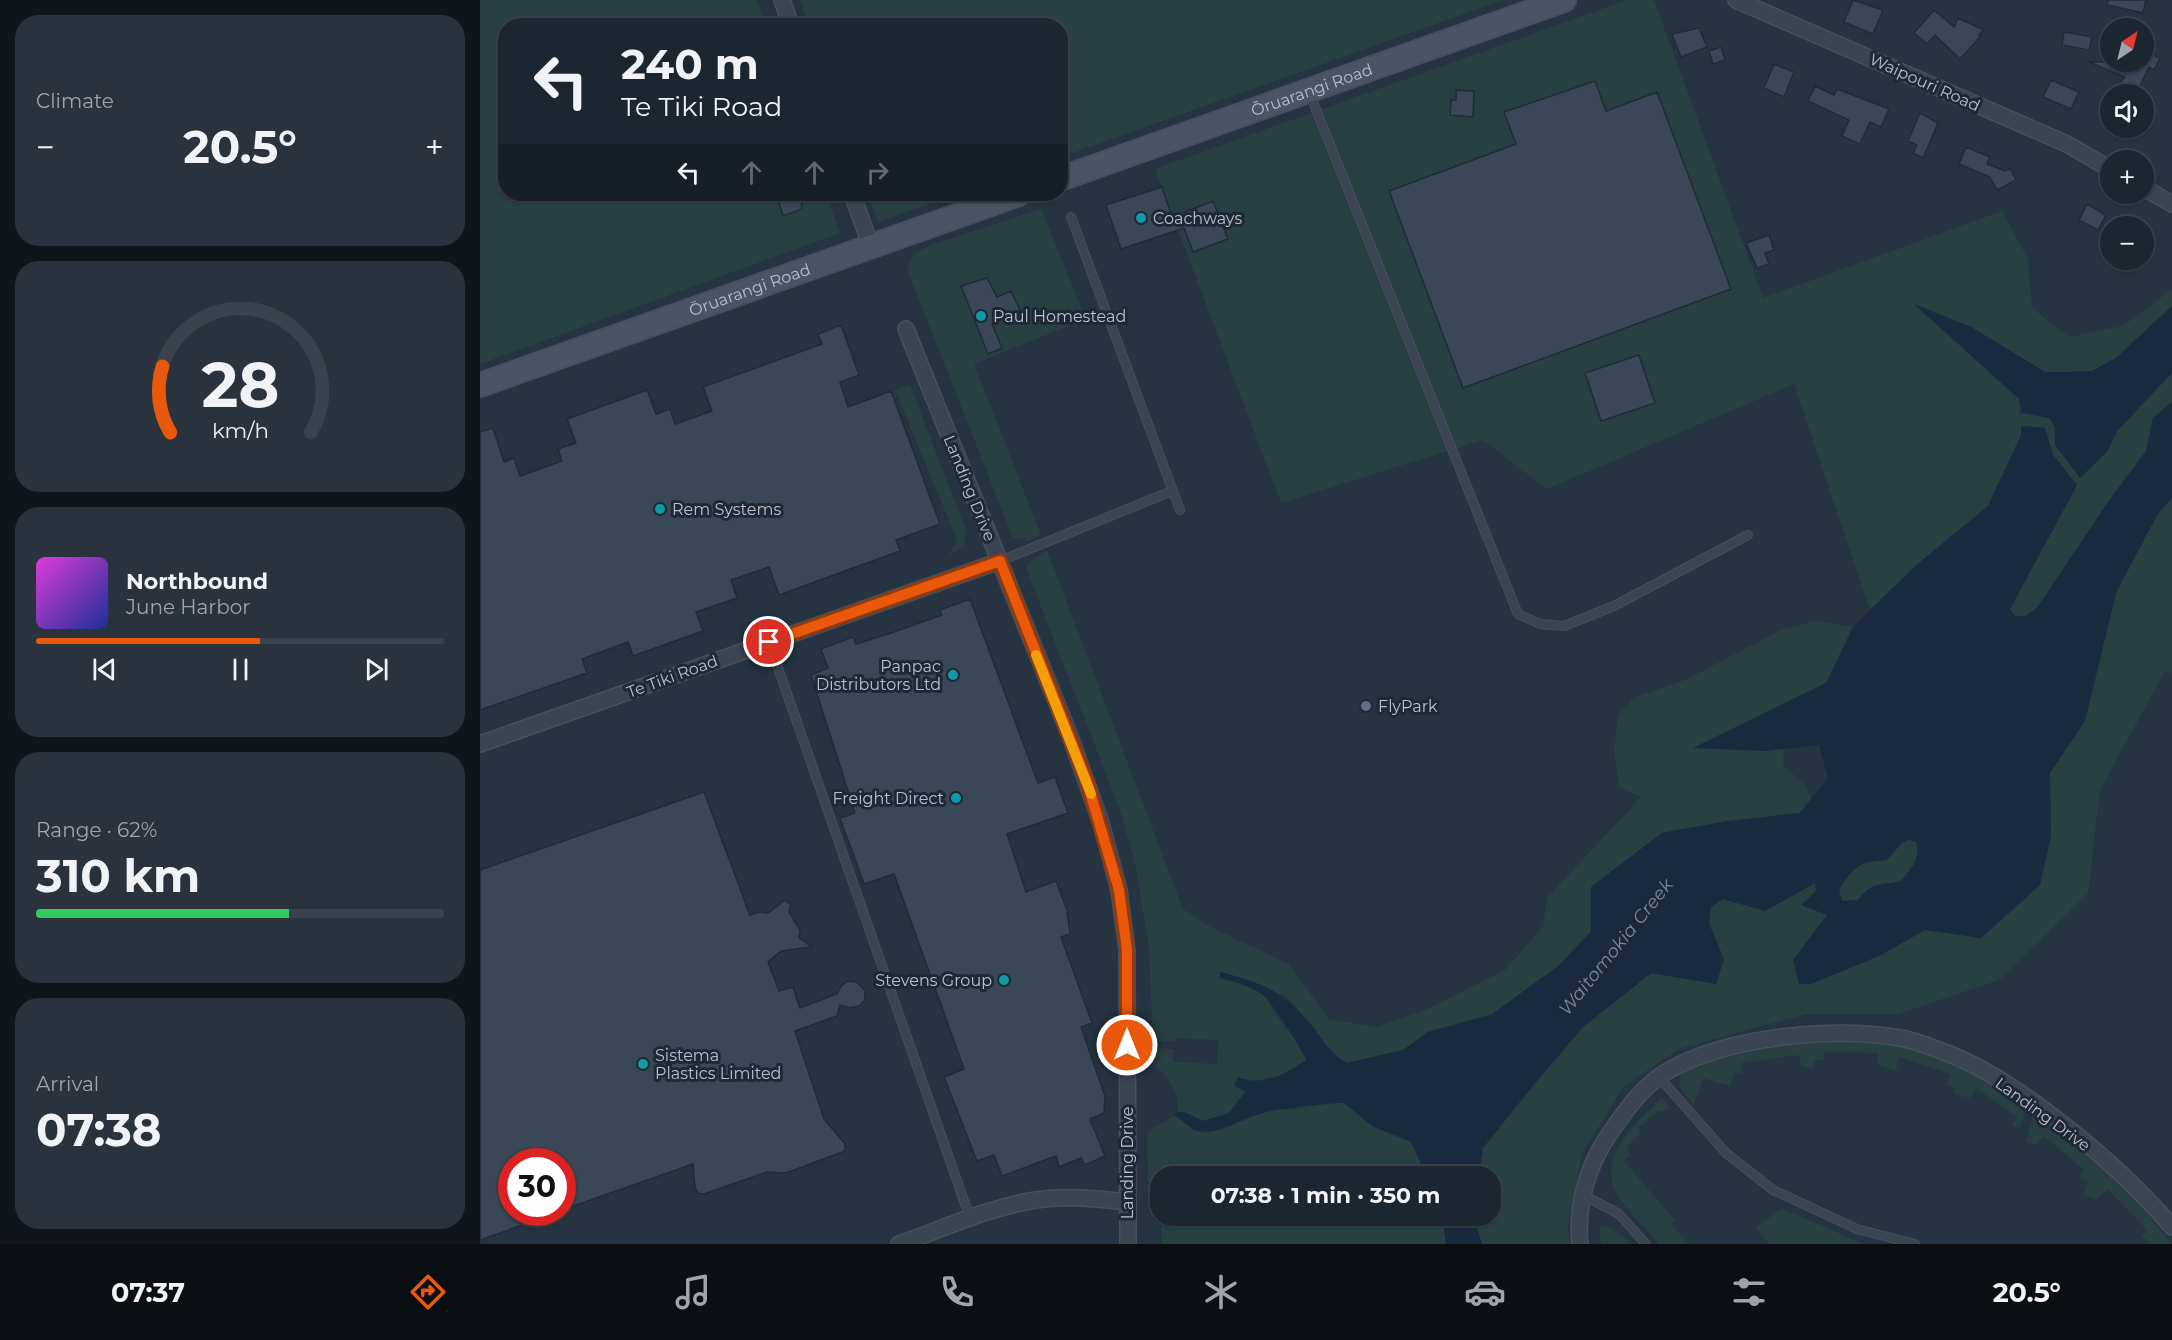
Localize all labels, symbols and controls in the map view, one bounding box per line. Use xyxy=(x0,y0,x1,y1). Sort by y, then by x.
north arrow xyxy=(2100,18,2154,72)
map controls xyxy=(2100,18,2154,270)
text: 240 m xyxy=(621,38,759,90)
icon: left xyxy=(522,42,600,120)
street label: Waipouri Road xyxy=(1867,50,1983,115)
street label: Ōruarangi Road xyxy=(1249,60,1375,120)
button: sound xyxy=(2100,84,2154,138)
text: Climate xyxy=(36,89,114,113)
text: Te Tiki Road xyxy=(621,90,782,123)
text: 20.5° xyxy=(183,119,297,174)
text: − xyxy=(36,127,55,167)
text: + xyxy=(425,127,444,167)
button: + xyxy=(2100,150,2154,204)
icon: left xyxy=(672,156,705,189)
icon: ahead xyxy=(735,156,768,189)
icon: ahead xyxy=(798,156,831,189)
icon: right xyxy=(861,156,894,189)
place label: Coachways xyxy=(1153,209,1242,228)
marker: Coachways xyxy=(1134,211,1148,225)
button: − xyxy=(2100,216,2154,270)
street label: Ōruarangi Road xyxy=(686,260,813,320)
place label: Paul Homestead xyxy=(993,307,1126,326)
marker: Paul Homestead xyxy=(974,309,988,323)
text: 28 xyxy=(201,347,279,423)
text: km/h xyxy=(211,418,269,444)
street label: Landing Drive xyxy=(940,432,999,544)
place label: Rem Systems xyxy=(672,500,781,519)
marker: Rem Systems xyxy=(653,502,667,516)
text: Northbound xyxy=(126,568,268,595)
text: June Harbor xyxy=(126,595,250,619)
pin xyxy=(743,616,794,667)
icon: arrive xyxy=(752,625,785,658)
street label: Te Tiki Road xyxy=(624,651,720,702)
icon: previous xyxy=(88,653,121,686)
icon: pause xyxy=(224,653,257,686)
icon: next xyxy=(360,653,393,686)
place label: Panpac Distributors Ltd xyxy=(816,657,941,694)
marker: Panpac Distributors Ltd xyxy=(946,668,960,682)
place label: FlyPark xyxy=(1378,697,1438,716)
marker: FlyPark xyxy=(1359,699,1373,713)
place label: Freight Direct xyxy=(832,789,944,808)
marker: Freight Direct xyxy=(949,791,963,805)
text: Range · 62% xyxy=(36,818,157,842)
text: 310 km xyxy=(36,848,200,903)
water label: Waitomokia Creek xyxy=(1554,873,1679,1020)
place label: Stevens Group xyxy=(875,971,992,990)
marker: Stevens Group xyxy=(997,973,1011,987)
position arrow xyxy=(1095,1013,1159,1077)
place label: Sistema Plastics Limited xyxy=(655,1046,781,1083)
marker: Sistema Plastics Limited xyxy=(636,1057,650,1071)
text: Arrival xyxy=(36,1072,99,1096)
street label: Landing Drive xyxy=(1992,1074,2094,1155)
text: 07:38 xyxy=(36,1102,162,1157)
street label: Landing Drive xyxy=(1118,1107,1137,1219)
speed limit sign: 30 xyxy=(498,1148,576,1226)
text: 07:38 · 1 min · 350 m xyxy=(1211,1182,1440,1209)
icon: directions xyxy=(407,1271,449,1313)
icon: music xyxy=(672,1271,714,1313)
icon: phone xyxy=(936,1271,978,1313)
icon: climate xyxy=(1200,1271,1242,1313)
icon: car xyxy=(1464,1271,1506,1313)
icon: filters xyxy=(1728,1271,1770,1313)
text: 07:37 xyxy=(111,1276,185,1309)
text: 20.5° xyxy=(1993,1276,2061,1309)

